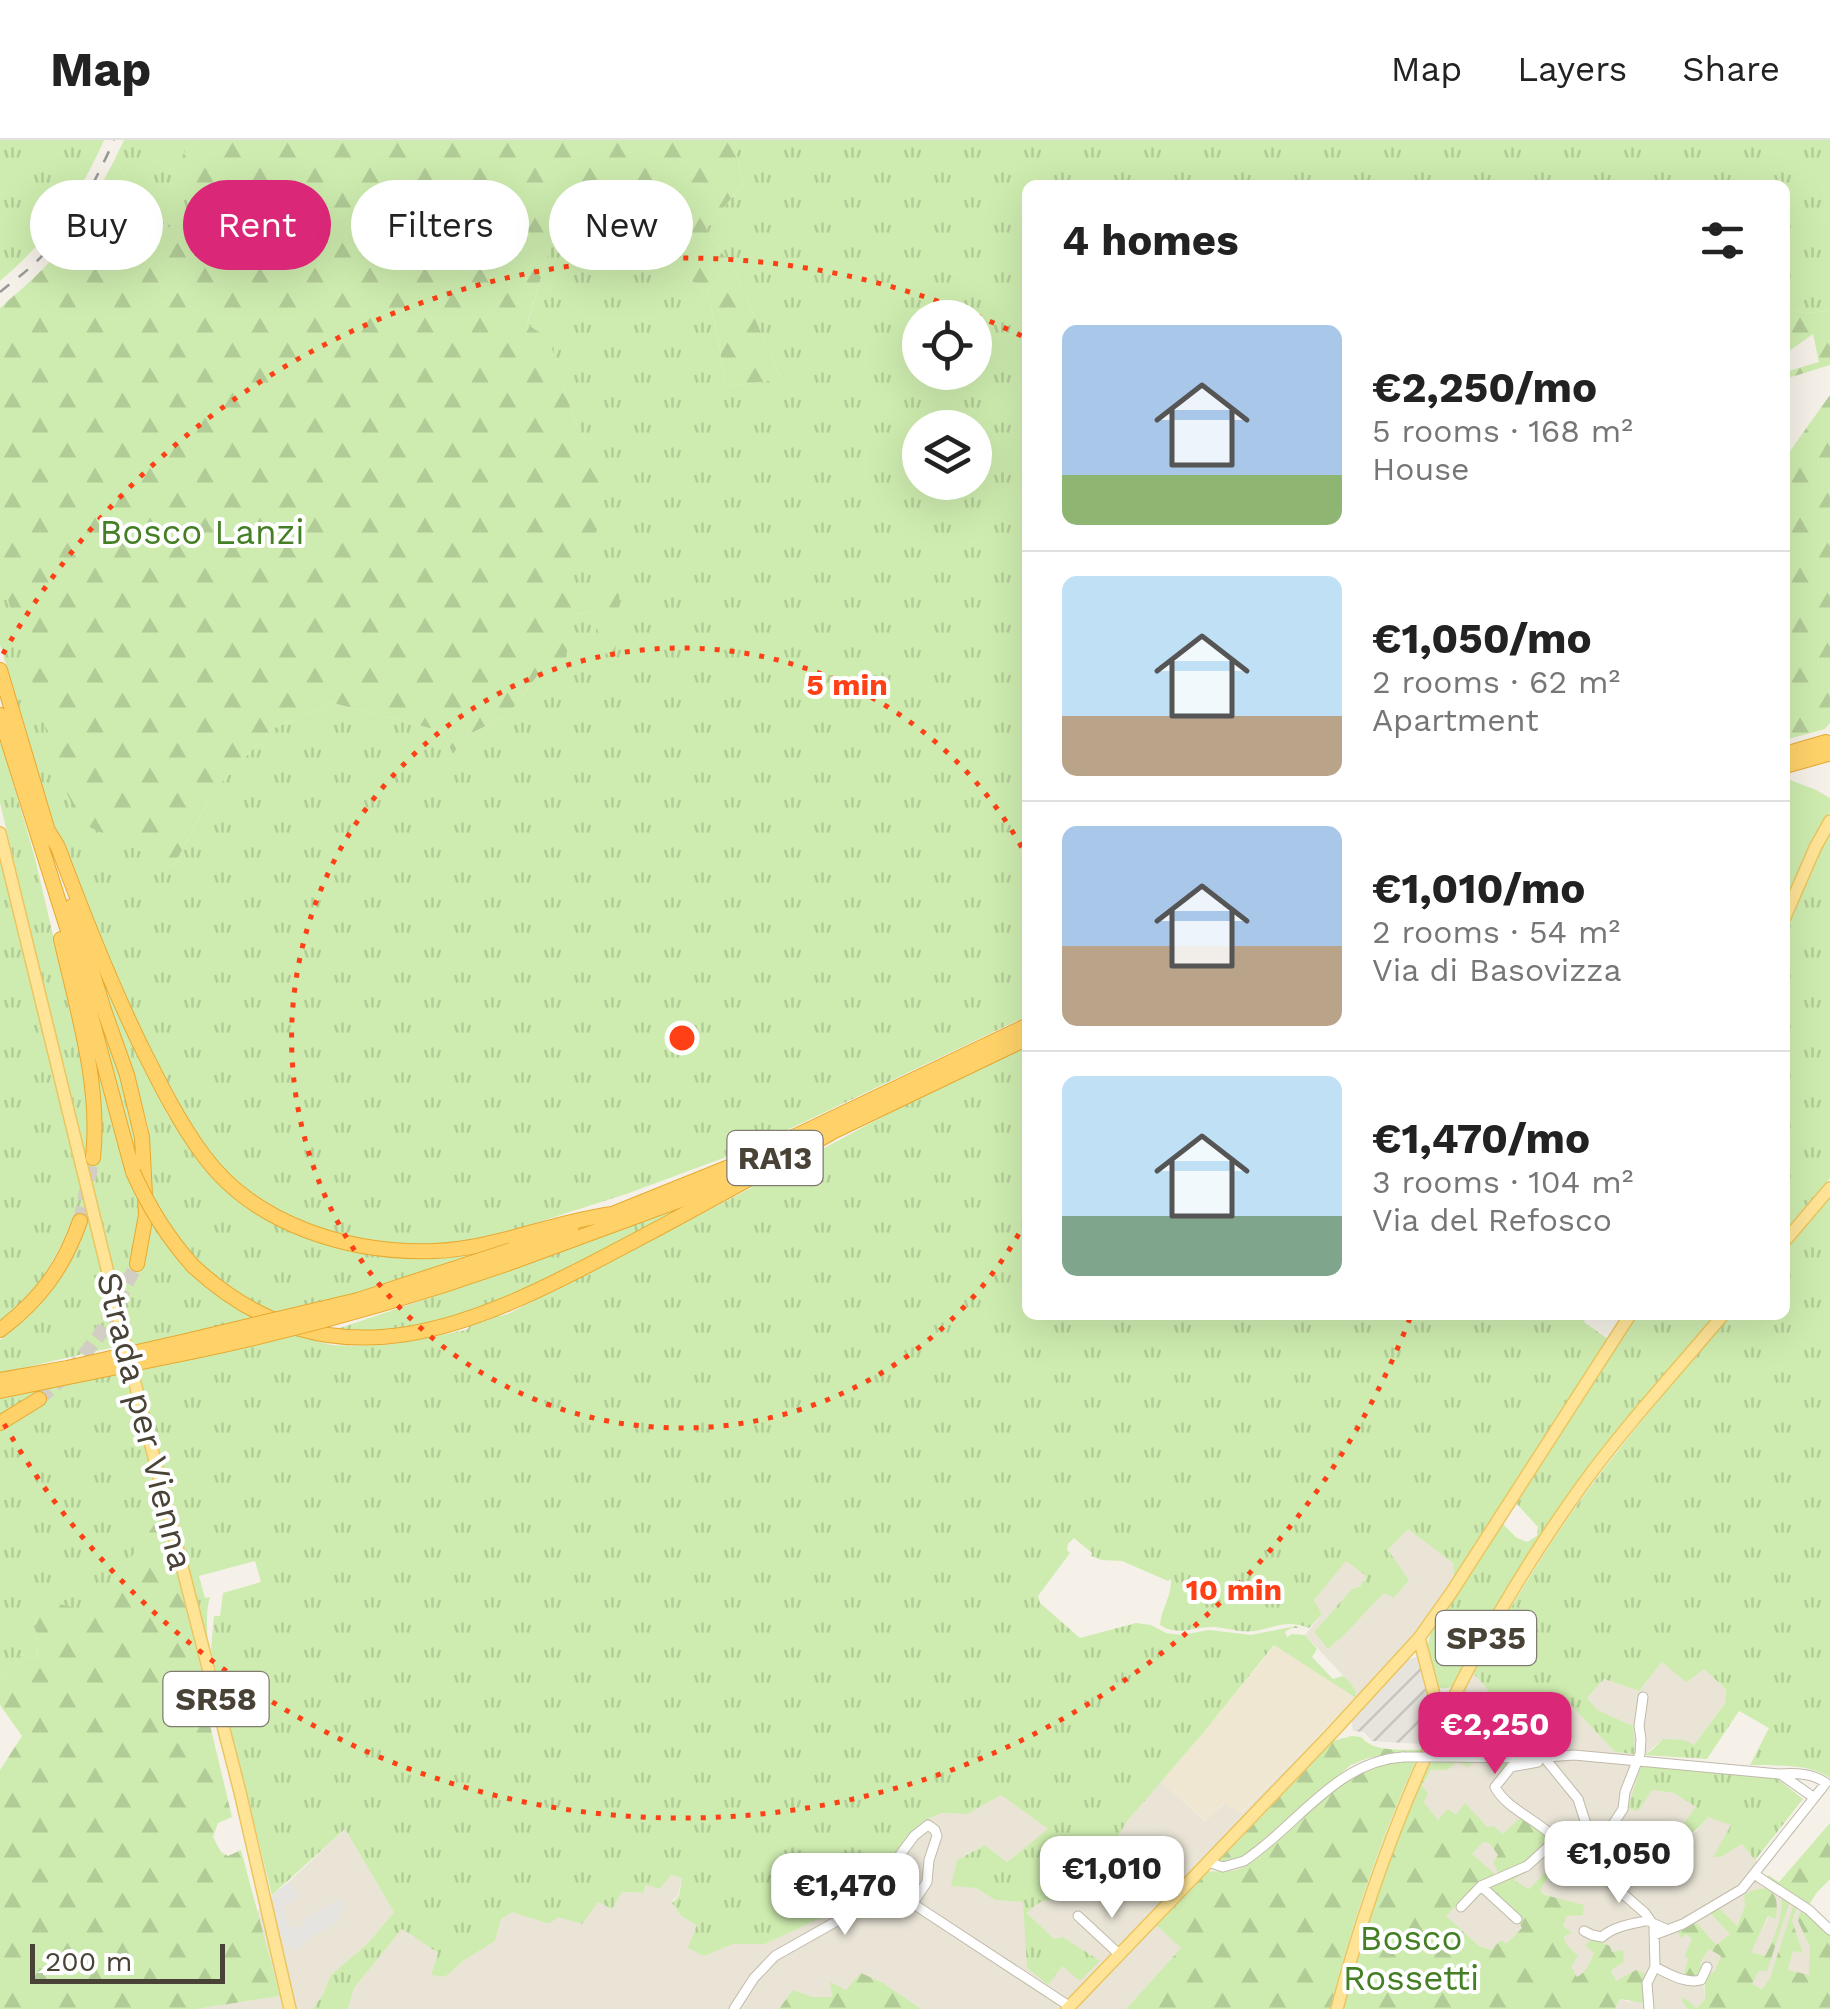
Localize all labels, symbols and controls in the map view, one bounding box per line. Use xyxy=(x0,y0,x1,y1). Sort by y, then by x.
text: Map xyxy=(50,41,151,98)
text: Map xyxy=(1391,48,1462,90)
text: Layers xyxy=(1517,48,1627,90)
text: Share xyxy=(1682,48,1780,90)
chip: Buy xyxy=(30,180,163,270)
chip: Rent xyxy=(183,180,331,270)
chip: Filters xyxy=(351,180,529,270)
chip: New xyxy=(549,180,693,270)
icon: filters xyxy=(1695,213,1750,268)
text: 4 homes xyxy=(1062,216,1239,265)
map controls xyxy=(902,300,992,500)
button: locate xyxy=(902,300,992,390)
text: €2,250/mo xyxy=(1372,363,1597,412)
icon: home xyxy=(1142,365,1262,485)
button: layers xyxy=(902,410,992,500)
text: 5 rooms · 168 m² xyxy=(1372,412,1633,450)
text: House xyxy=(1372,450,1470,488)
park label: Bosco Lanzi xyxy=(99,511,305,553)
text: €1,050/mo xyxy=(1372,614,1592,663)
icon: home xyxy=(1142,616,1262,736)
text: 2 rooms · 62 m² xyxy=(1372,663,1620,701)
text: 5 min xyxy=(806,667,888,702)
text: Apartment xyxy=(1372,701,1539,739)
text: €1,010/mo xyxy=(1372,864,1586,913)
icon: home xyxy=(1142,866,1262,986)
text: 2 rooms · 54 m² xyxy=(1372,913,1620,951)
text: Via di Basovizza xyxy=(1372,951,1622,989)
centre of rings xyxy=(664,1020,700,1056)
text: €1,470/mo xyxy=(1372,1114,1590,1163)
icon: home xyxy=(1142,1116,1262,1236)
road number: RA13 xyxy=(728,1131,822,1185)
text: 3 rooms · 104 m² xyxy=(1372,1163,1633,1201)
text: Via del Refosco xyxy=(1372,1201,1612,1239)
street label: Strada per Vienna xyxy=(88,1268,202,1574)
text: 10 min xyxy=(1186,1572,1282,1607)
road number: SP35 xyxy=(1436,1611,1536,1665)
road number: SR58 xyxy=(164,1672,268,1726)
pin: €2,250 xyxy=(1414,1692,1576,1777)
text: €2,250 xyxy=(1440,1705,1550,1743)
pin: €1,050 xyxy=(1538,1821,1700,1906)
text: €1,050 xyxy=(1567,1834,1671,1872)
pin: €1,010 xyxy=(1031,1836,1193,1921)
text: €1,010 xyxy=(1062,1849,1162,1887)
pin: €1,470 xyxy=(764,1853,926,1938)
text: €1,470 xyxy=(793,1866,897,1904)
park label: Bosco Rossetti xyxy=(1343,1917,1479,1999)
scale bar xyxy=(30,1939,225,1984)
text: 200 m xyxy=(45,1945,132,1978)

